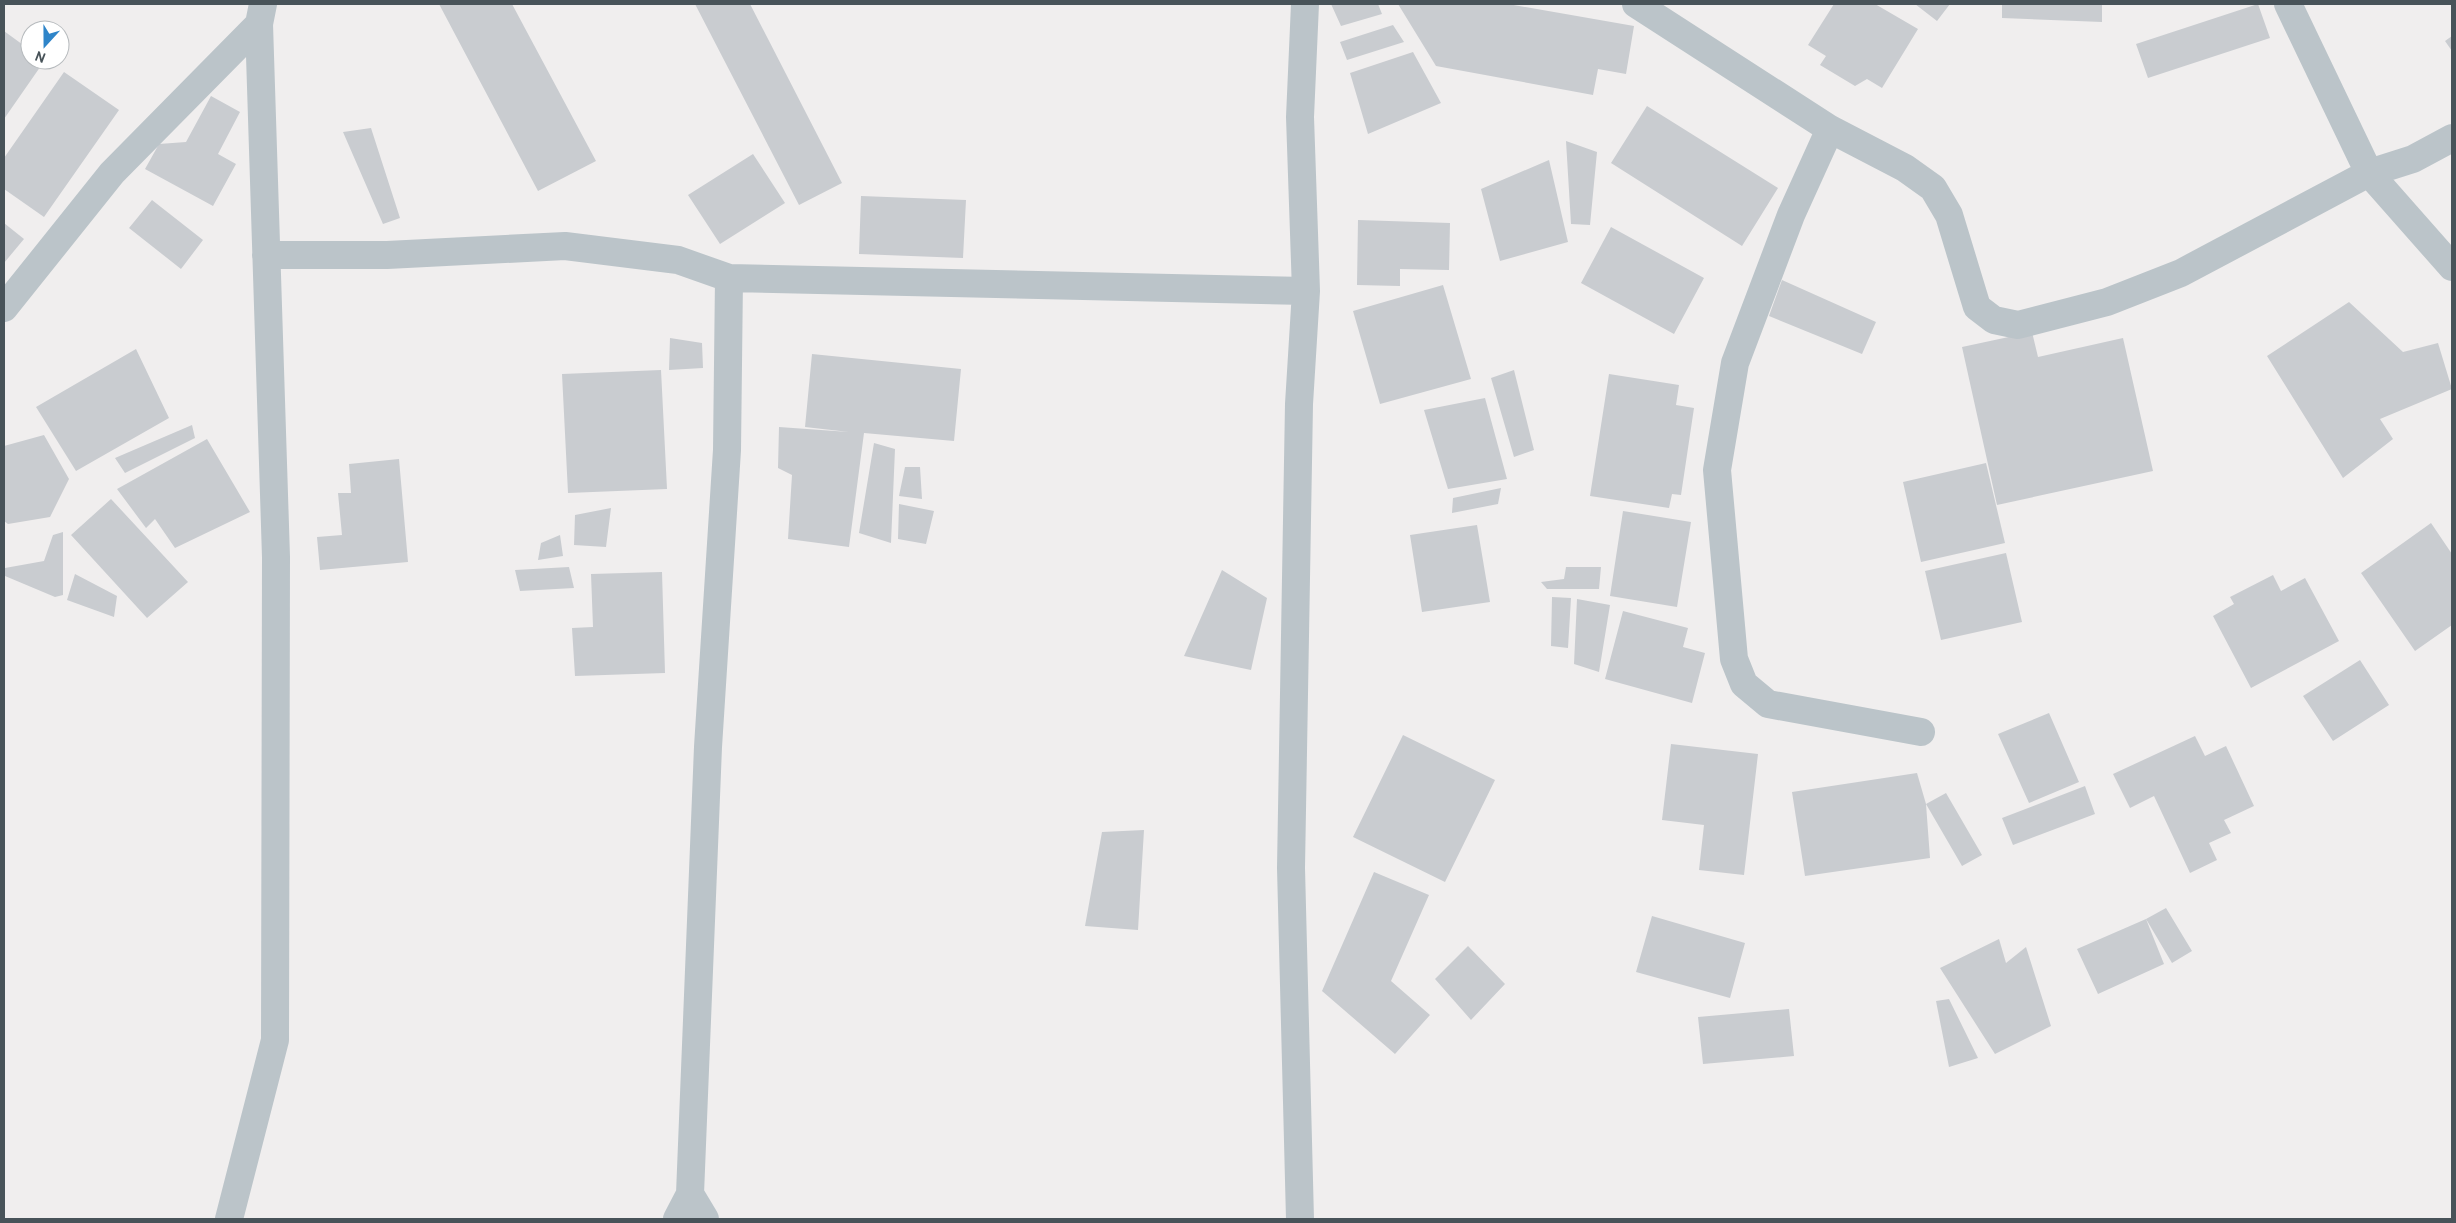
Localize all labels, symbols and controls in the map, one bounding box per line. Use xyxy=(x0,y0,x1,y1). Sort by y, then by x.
north arrow xyxy=(20,20,70,70)
text: N xyxy=(33,46,49,65)

